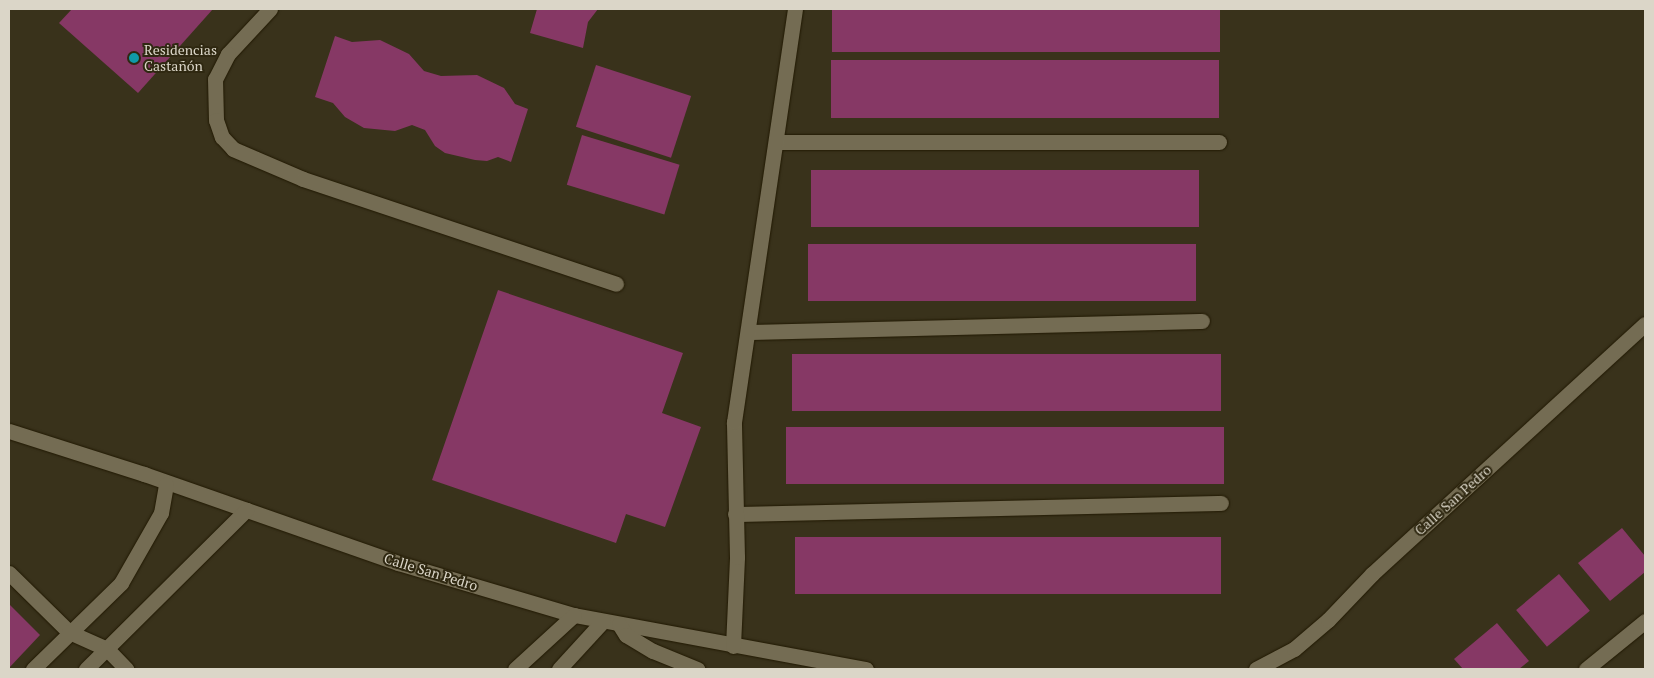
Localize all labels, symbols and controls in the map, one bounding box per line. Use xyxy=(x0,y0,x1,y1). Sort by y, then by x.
place label: Residencias Castañón xyxy=(144,42,217,74)
marker: Residencias Castañón xyxy=(128,52,140,64)
street label: Calle San Pedro xyxy=(1411,461,1495,539)
street label: Calle San Pedro xyxy=(382,550,480,594)

